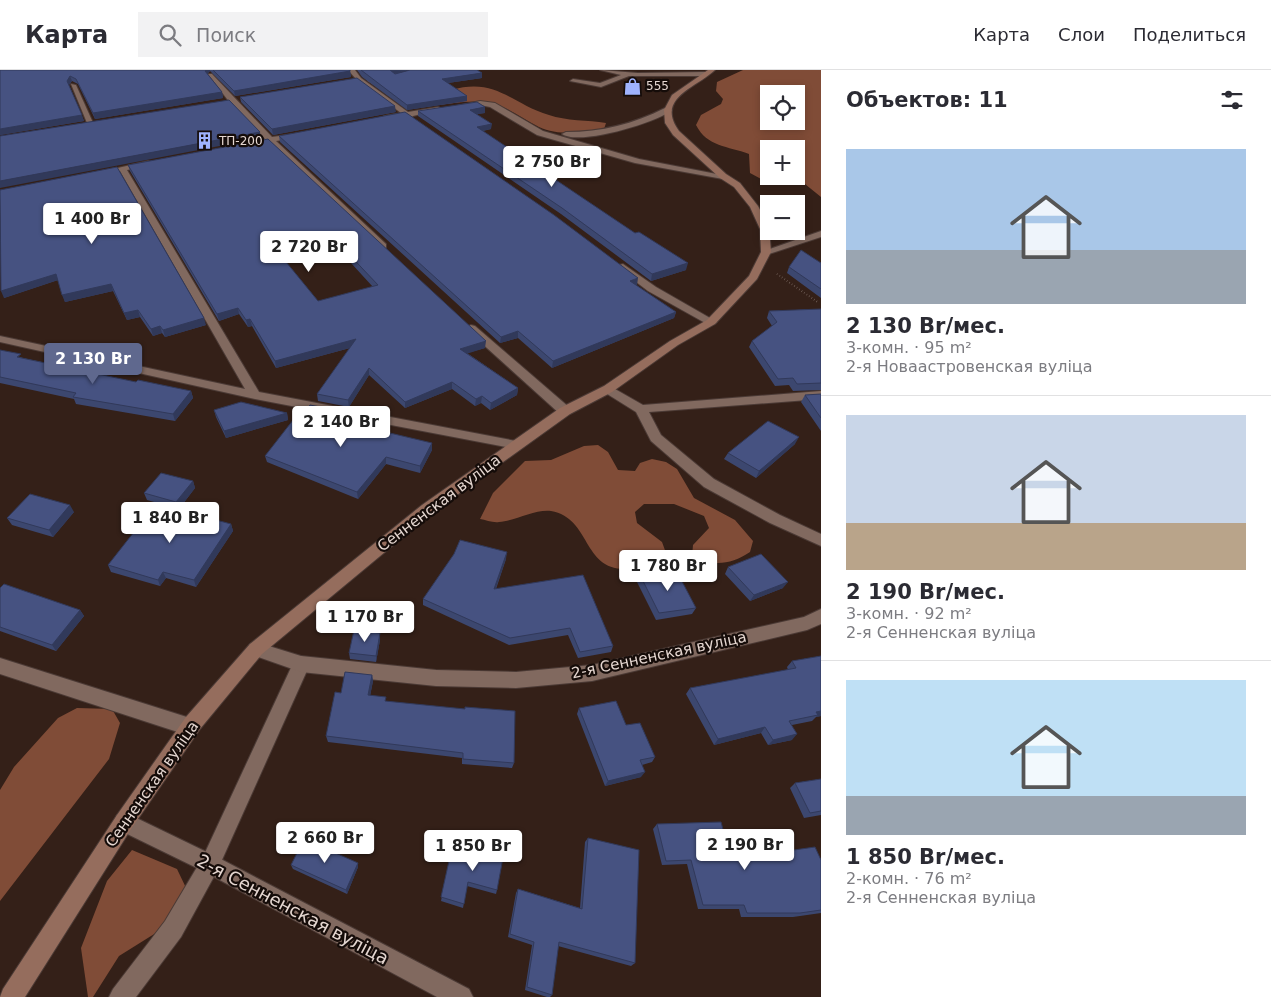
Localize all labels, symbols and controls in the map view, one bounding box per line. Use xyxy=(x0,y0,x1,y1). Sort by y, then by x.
search box xyxy=(138,12,488,57)
text: Карта xyxy=(25,21,108,49)
icon: search xyxy=(156,21,184,49)
text: Поиск xyxy=(196,24,256,46)
text: Карта xyxy=(973,24,1030,45)
text: Слои xyxy=(1058,24,1105,45)
text: Поделиться xyxy=(1133,24,1246,45)
shop icon: 555 xyxy=(622,76,642,96)
place label: 555 xyxy=(646,79,669,93)
map controls xyxy=(760,85,805,240)
button: locate xyxy=(760,85,805,130)
icon: filters xyxy=(1218,86,1246,114)
text: Объектов: 11 xyxy=(846,88,1008,112)
building icon: ТП-200 xyxy=(195,131,215,151)
place label: ТП-200 xyxy=(218,134,263,148)
button: + xyxy=(760,140,805,185)
pin: 2 750 Br xyxy=(500,146,604,188)
text: 2 750 Br xyxy=(514,152,590,171)
icon: home xyxy=(1001,182,1091,272)
button: − xyxy=(760,195,805,240)
pin: 1 400 Br xyxy=(40,202,144,245)
text: 1 400 Br xyxy=(54,209,130,228)
pin: 2 720 Br xyxy=(257,230,361,273)
text: 2 720 Br xyxy=(271,237,347,256)
text: 2 130 Br/мес. xyxy=(846,314,1005,338)
text: 3-комн. · 95 m² xyxy=(846,338,972,357)
pin: 2 130 Br xyxy=(41,342,145,385)
text: 2 130 Br xyxy=(55,349,131,368)
text: 2-я Новаастровенская вуліца xyxy=(846,357,1093,376)
pin: 2 140 Br xyxy=(289,406,393,448)
text: 2 140 Br xyxy=(303,412,379,431)
icon: home xyxy=(1001,447,1091,537)
street label: Сенненская вуліца xyxy=(374,451,504,555)
pin: 1 840 Br xyxy=(118,502,222,544)
text: 1 840 Br xyxy=(132,508,208,527)
pin: 1 780 Br xyxy=(616,550,720,592)
text: 1 780 Br xyxy=(630,556,706,575)
text: 2 190 Br/мес. xyxy=(846,580,1005,604)
pin: 1 170 Br xyxy=(313,600,417,643)
text: 3-комн. · 92 m² xyxy=(846,604,972,623)
text: 1 170 Br xyxy=(327,607,403,626)
text: 2-я Сенненская вуліца xyxy=(846,623,1036,642)
street label: 2-я Сенненская вуліца xyxy=(570,628,748,682)
icon: home xyxy=(1001,712,1091,802)
street label: Сенненская вуліца xyxy=(102,718,202,850)
pin: 2 660 Br xyxy=(273,822,377,864)
text: 2 660 Br xyxy=(287,828,363,847)
pin: 2 190 Br xyxy=(693,828,797,871)
pin: 1 850 Br xyxy=(421,830,525,872)
text: 2 190 Br xyxy=(707,835,783,854)
text: 1 850 Br xyxy=(435,836,511,855)
text: 1 850 Br/мес. xyxy=(846,845,1005,869)
street label: 2-я Сенненская вуліца xyxy=(194,850,392,968)
text: 2-комн. · 76 m² xyxy=(846,869,972,888)
text: 2-я Сенненская вуліца xyxy=(846,888,1036,907)

